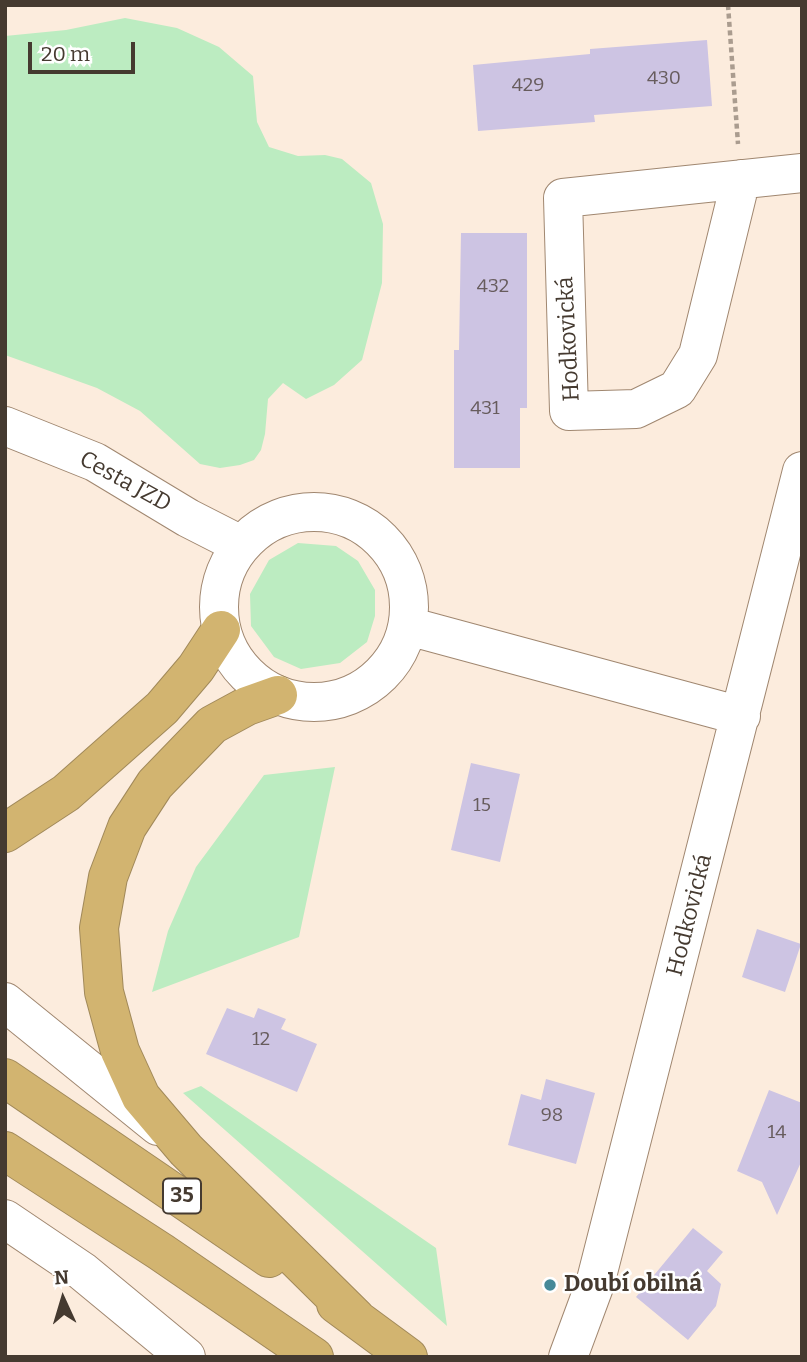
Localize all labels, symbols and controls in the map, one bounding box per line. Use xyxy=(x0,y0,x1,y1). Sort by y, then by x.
scale bar xyxy=(32,28,138,72)
text: 20 m xyxy=(41,41,90,67)
house number: 430 xyxy=(647,68,681,90)
house number: 429 xyxy=(512,75,544,97)
house number: 432 xyxy=(477,276,509,298)
street label: Hodkovická xyxy=(552,276,586,402)
house number: 431 xyxy=(470,398,500,420)
street label: Cesta JZD xyxy=(74,446,176,518)
house number: 15 xyxy=(473,795,491,817)
street label: Hodkovická xyxy=(661,851,719,979)
house number: 12 xyxy=(252,1029,270,1051)
house number: 98 xyxy=(541,1105,563,1127)
house number: 14 xyxy=(768,1122,786,1144)
road number: 35 xyxy=(163,1178,201,1214)
north arrow xyxy=(28,1264,98,1334)
text: N xyxy=(53,1266,70,1290)
place label: Doubí obilná xyxy=(564,1271,702,1299)
marker: Doubí obilná xyxy=(542,1277,558,1293)

